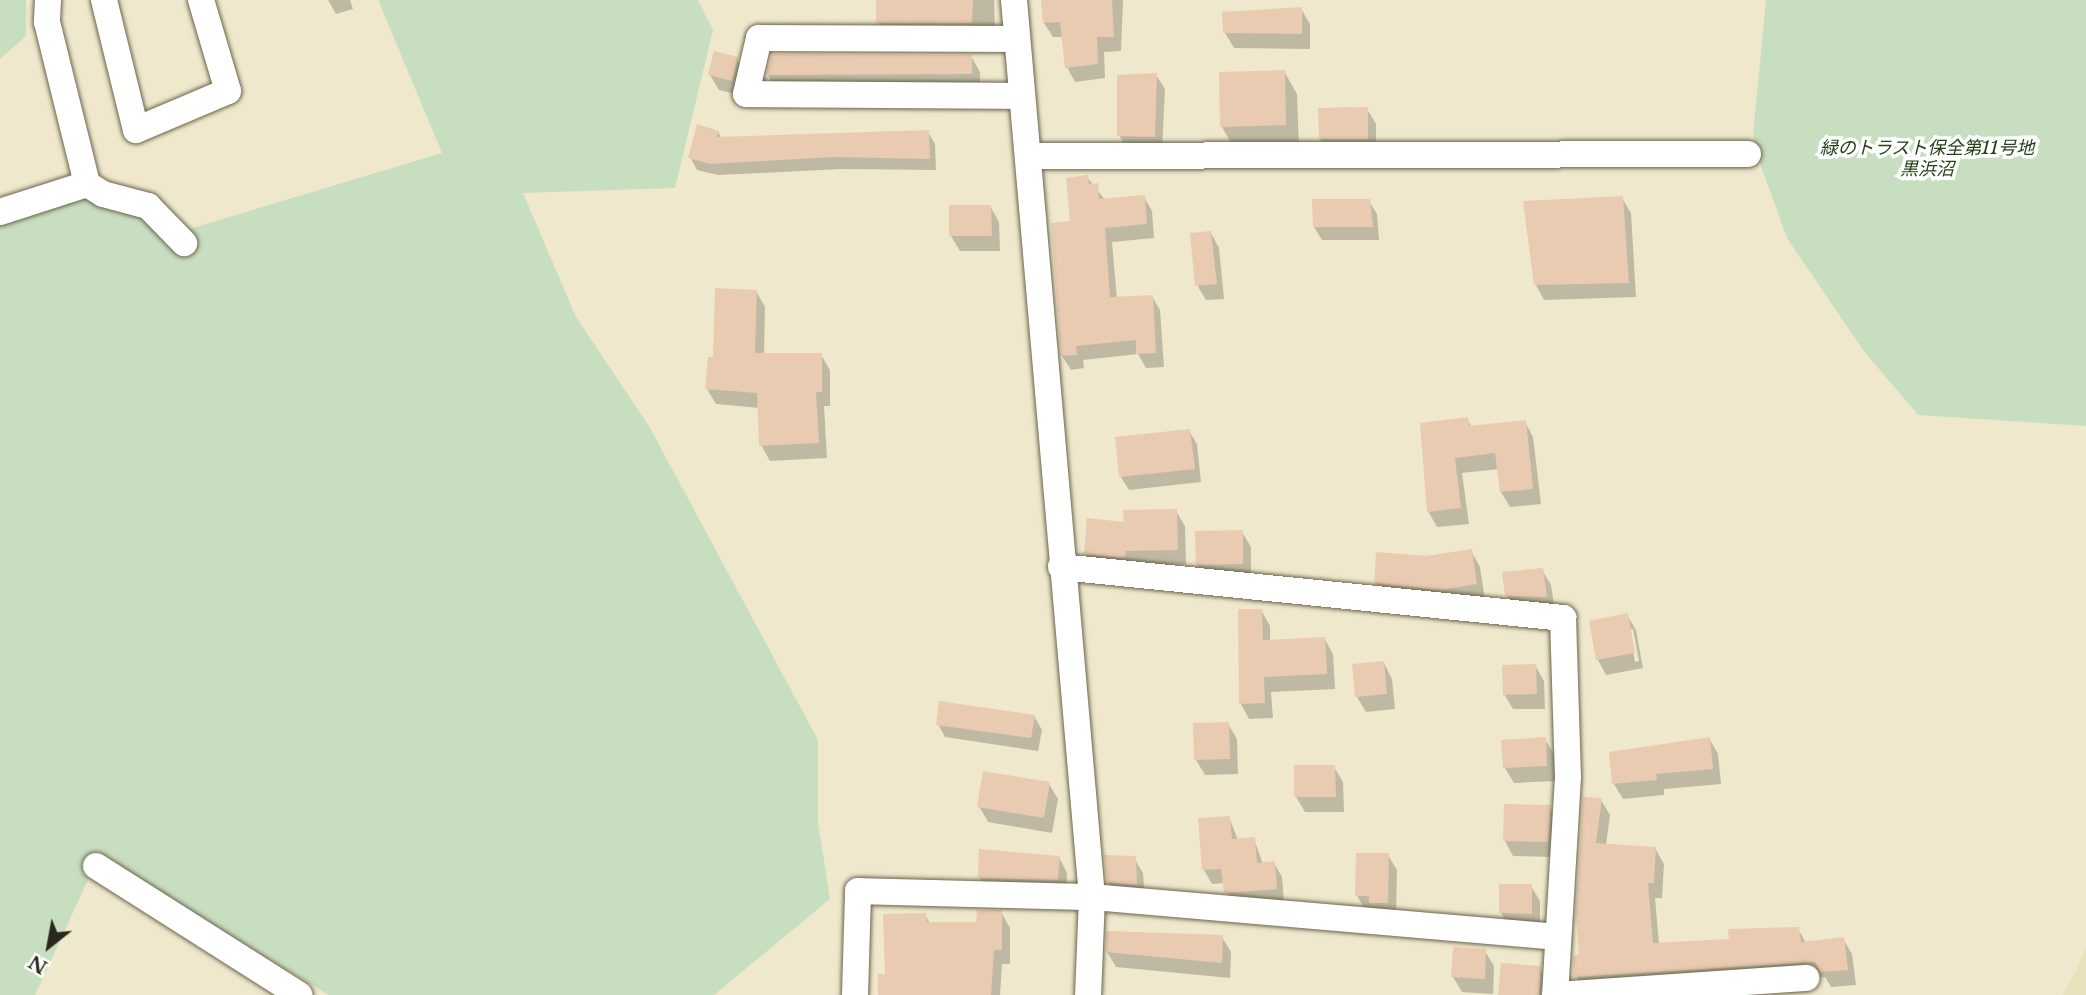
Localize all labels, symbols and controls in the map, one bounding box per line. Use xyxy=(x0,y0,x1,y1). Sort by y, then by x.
park label: 緑のトラスト保全第11号地 黒浜沼 xyxy=(1819,138,2035,180)
north arrow xyxy=(14,911,84,981)
text: N xyxy=(24,950,52,979)

